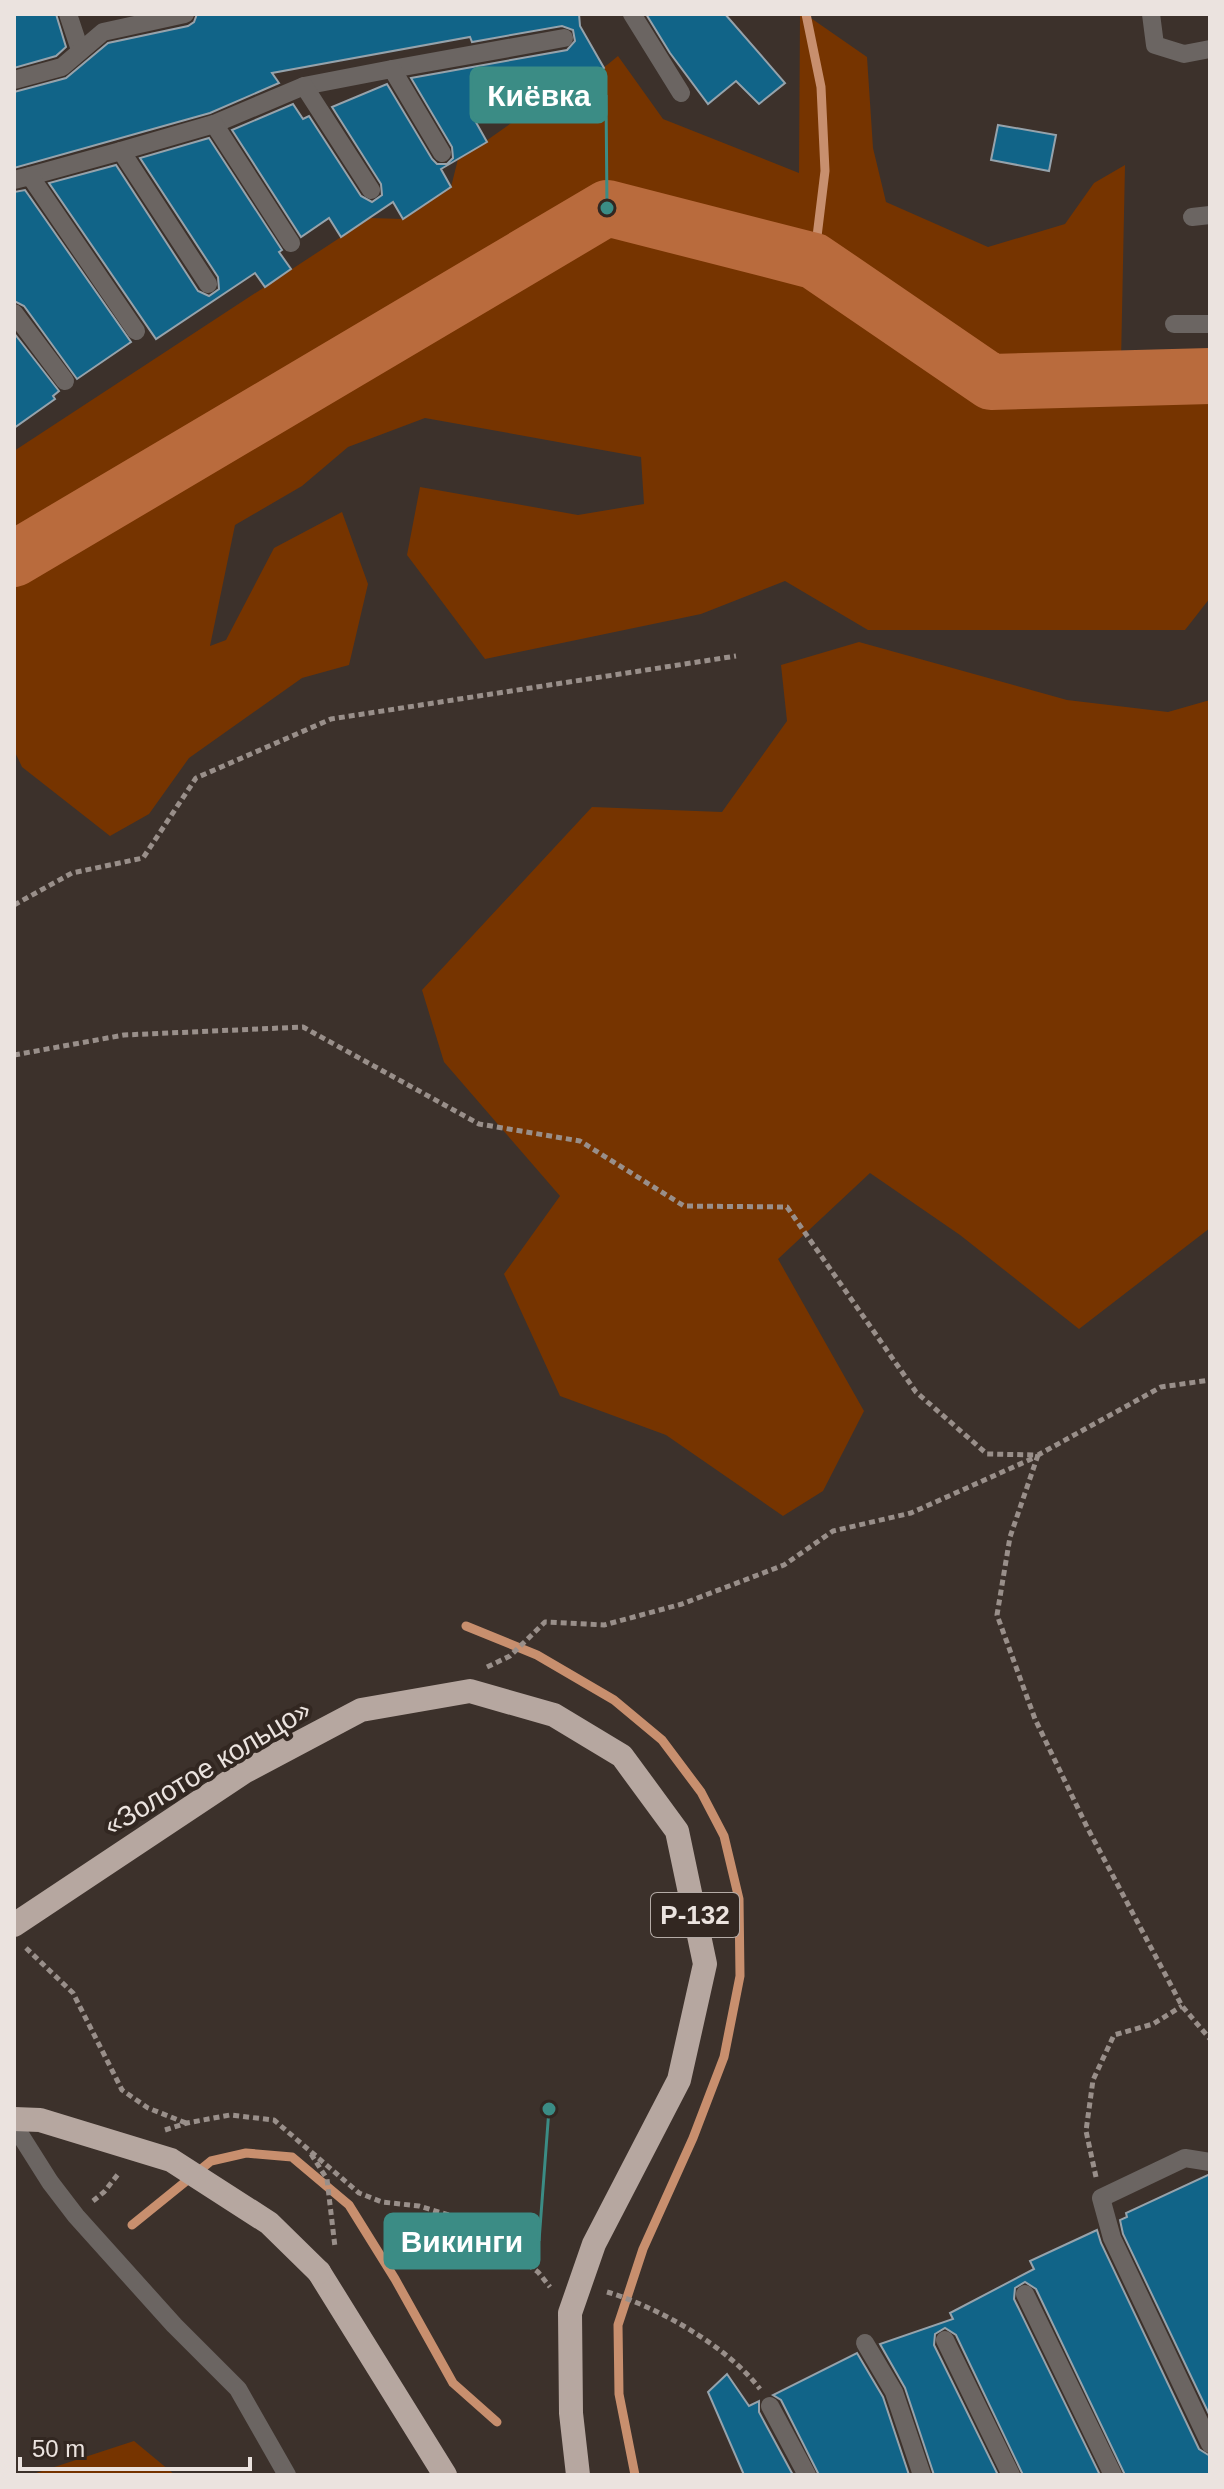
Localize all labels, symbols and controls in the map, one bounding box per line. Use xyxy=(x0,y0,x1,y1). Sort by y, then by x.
callout: Киёвка xyxy=(471,68,606,122)
text: Киёвка xyxy=(487,79,591,112)
street label: «Золотое кольцо» xyxy=(98,1693,316,1841)
road number: Р-132 xyxy=(651,1893,739,1937)
callout: Викинги xyxy=(385,2214,539,2268)
text: Викинги xyxy=(401,2225,523,2258)
scale bar xyxy=(20,2421,250,2471)
text: 50 m xyxy=(32,2435,85,2462)

